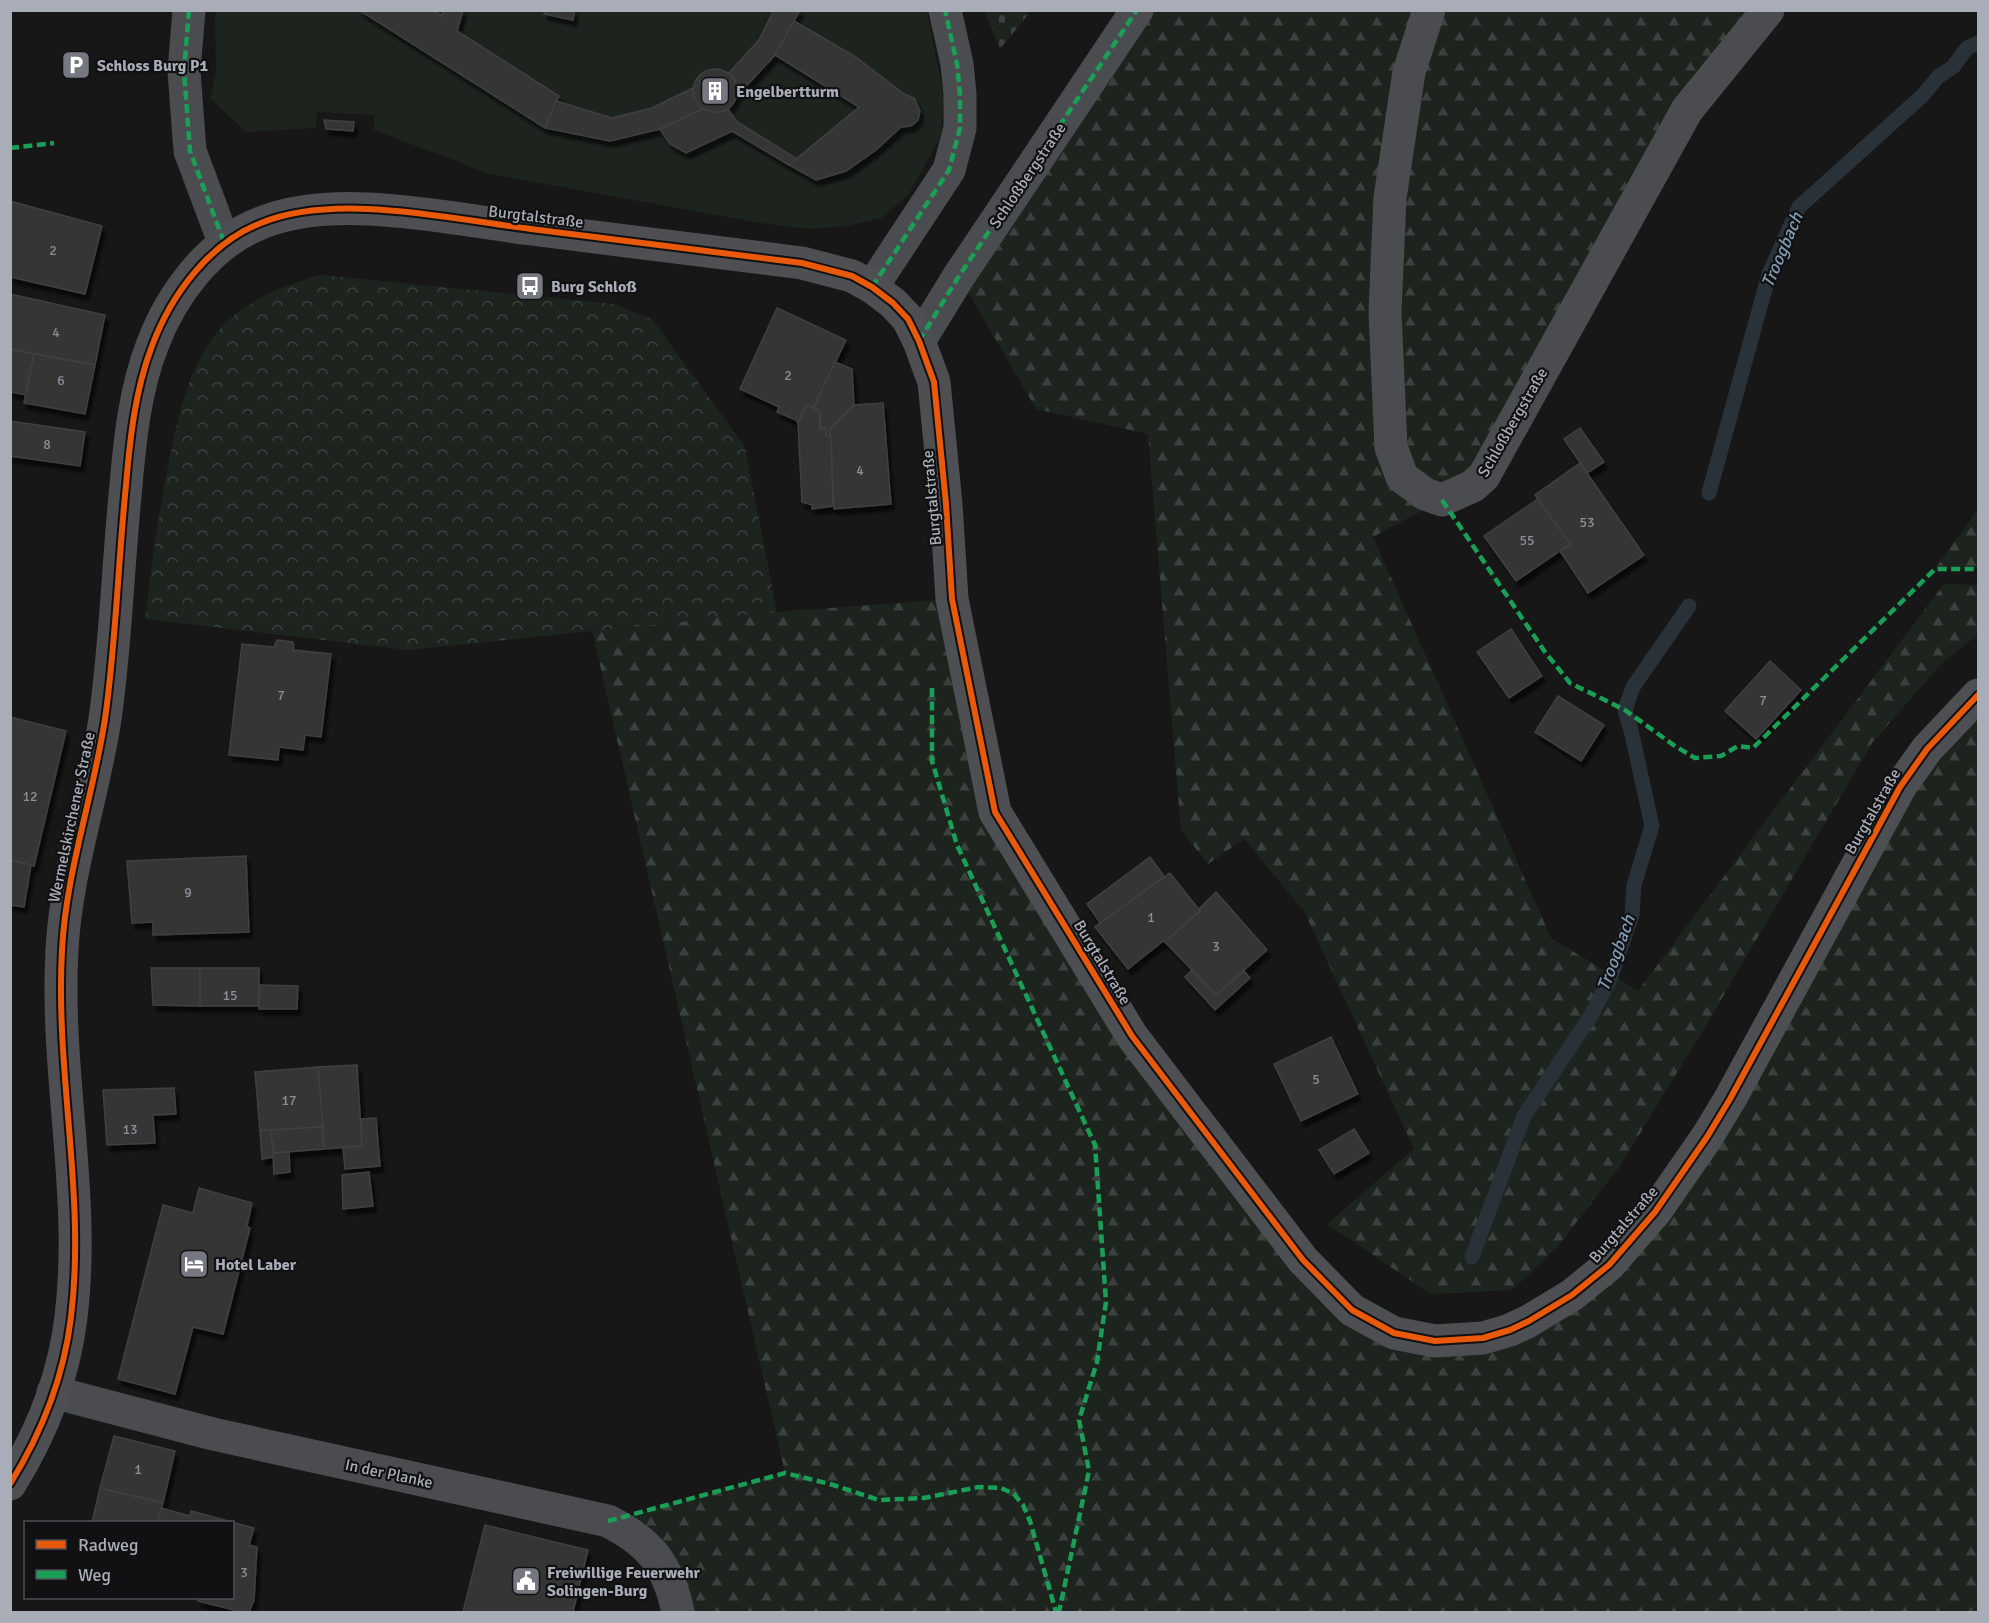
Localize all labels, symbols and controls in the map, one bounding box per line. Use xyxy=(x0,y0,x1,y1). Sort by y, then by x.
parking icon: Schloss Burg P1 xyxy=(60,49,92,81)
place label: Schloss Burg P1 xyxy=(97,56,208,76)
building icon: Engelbertturm xyxy=(699,75,731,107)
place label: Engelbertturm xyxy=(736,82,839,102)
street label: Schloßbergstraße xyxy=(985,119,1071,232)
street label: Burgtalstraße xyxy=(487,201,585,233)
water label: Troogbach xyxy=(1756,208,1808,291)
house number: 2 xyxy=(49,242,57,259)
bus stop icon: Burg Schloß xyxy=(514,270,546,302)
place label: Burg Schloß xyxy=(551,277,637,297)
house number: 4 xyxy=(52,324,60,341)
street label: Schloßbergstraße xyxy=(1473,364,1552,481)
house number: 2 xyxy=(784,367,792,384)
house number: 6 xyxy=(57,372,65,389)
house number: 8 xyxy=(43,436,51,453)
street label: Burgtalstraße xyxy=(918,449,946,546)
house number: 4 xyxy=(856,462,864,479)
house number: 53 xyxy=(1579,514,1595,531)
house number: 55 xyxy=(1519,532,1535,549)
house number: 7 xyxy=(277,687,285,704)
house number: 7 xyxy=(1759,692,1767,709)
street label: Wermelskirchener Straße xyxy=(44,730,100,904)
street label: Burgtalstraße xyxy=(1840,765,1905,858)
house number: 12 xyxy=(22,788,38,805)
house number: 9 xyxy=(184,884,192,901)
house number: 1 xyxy=(1147,909,1155,926)
water label: Troogbach xyxy=(1592,911,1640,994)
street label: Burgtalstraße xyxy=(1069,916,1135,1009)
house number: 3 xyxy=(1212,938,1220,955)
house number: 15 xyxy=(222,987,238,1004)
house number: 5 xyxy=(1312,1071,1320,1088)
house number: 17 xyxy=(281,1092,297,1109)
house number: 13 xyxy=(122,1121,138,1138)
street label: Burgtalstraße xyxy=(1585,1182,1663,1267)
hotel icon: Hotel Laber xyxy=(178,1248,210,1280)
place label: Hotel Laber xyxy=(215,1255,297,1275)
street label: In der Planke xyxy=(343,1455,434,1493)
house number: 1 xyxy=(134,1461,142,1478)
legend xyxy=(24,1521,234,1599)
text: Radweg xyxy=(78,1534,139,1556)
place label: Freiwillige Feuerwehr Solingen-Burg xyxy=(547,1563,701,1601)
text: Weg xyxy=(78,1564,111,1586)
house number: 3 xyxy=(240,1564,248,1581)
public building icon: Freiwillige Feuerwehr Solingen-Burg xyxy=(510,1565,542,1597)

